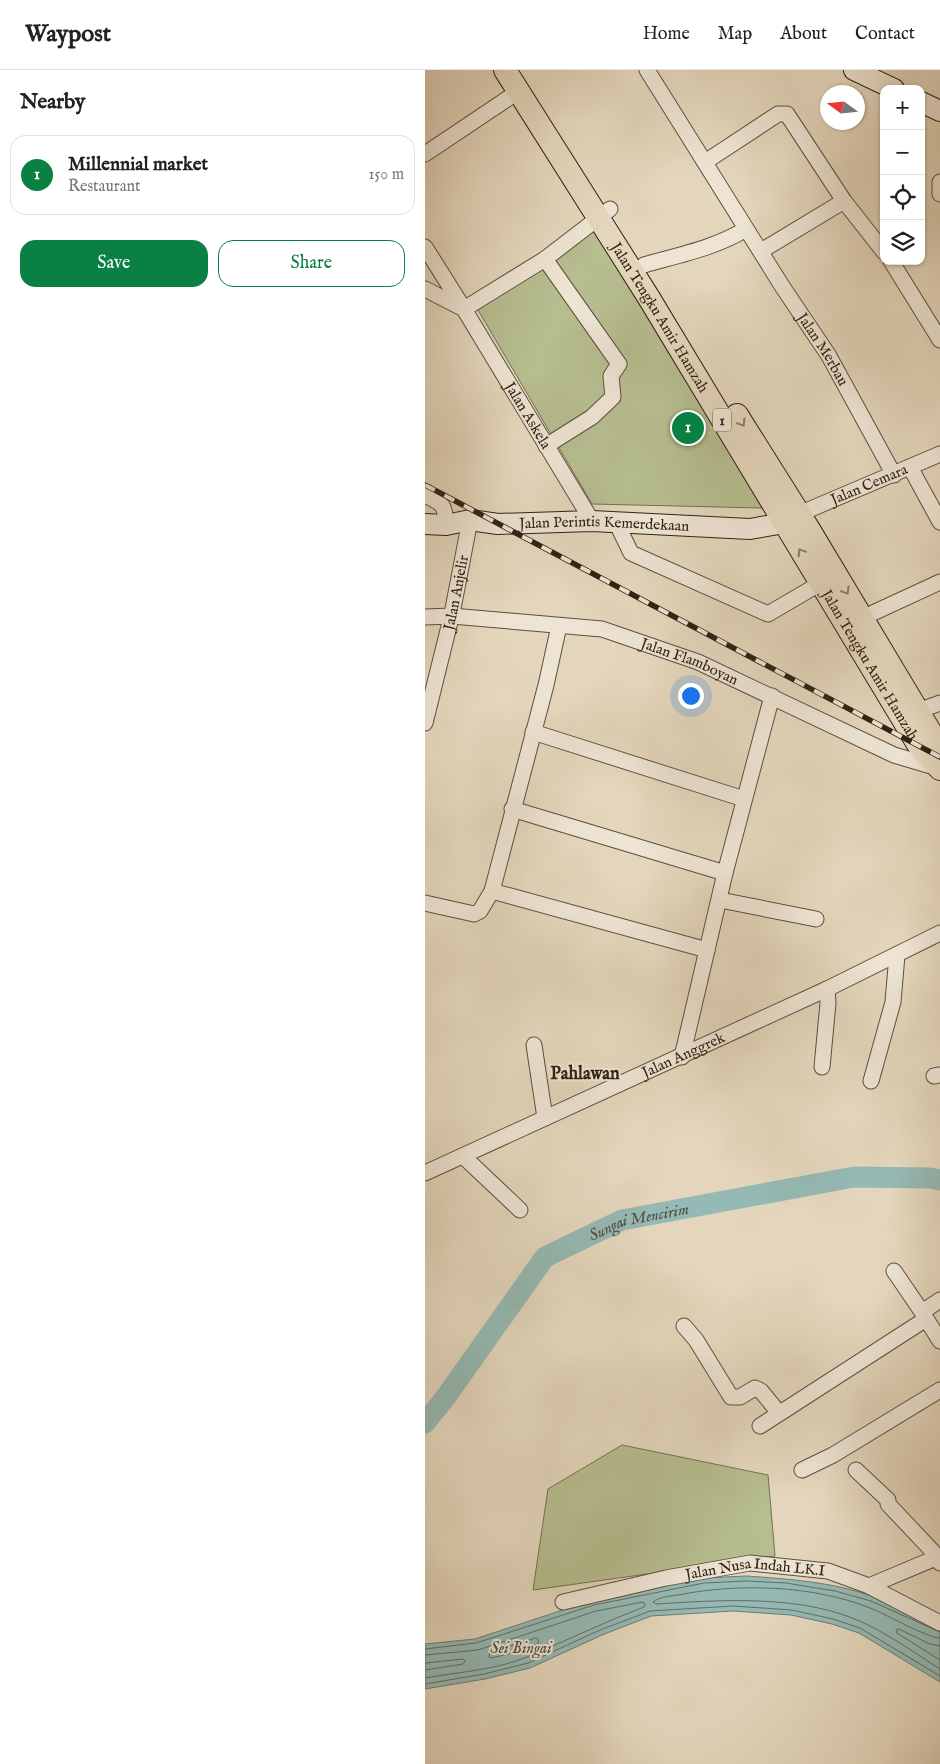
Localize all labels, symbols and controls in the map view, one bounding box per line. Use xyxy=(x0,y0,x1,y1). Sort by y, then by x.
text: Waypost xyxy=(25,19,111,50)
text: Home xyxy=(643,23,690,46)
text: Map xyxy=(718,23,752,46)
text: About xyxy=(780,23,827,46)
text: Contact xyxy=(855,23,915,46)
north arrow xyxy=(820,85,865,130)
map controls xyxy=(880,85,925,265)
button: + xyxy=(880,85,925,130)
text: Nearby xyxy=(20,89,85,116)
button: − xyxy=(880,130,925,175)
text: Millennial market xyxy=(68,153,208,177)
text: 1 xyxy=(34,165,40,185)
text: 150 m xyxy=(369,165,404,185)
button: locate xyxy=(880,175,925,220)
text: Restaurant xyxy=(68,177,141,197)
button: layers xyxy=(880,220,925,265)
street label: Jalan Tengku Amir Hamzah xyxy=(605,237,713,396)
button: Save xyxy=(20,240,208,287)
button: Share xyxy=(218,240,405,287)
street label: Jalan Merbau xyxy=(791,307,853,389)
street label: Jalan Askela xyxy=(499,377,556,453)
road number: 1 xyxy=(713,408,731,432)
pin: 1 xyxy=(672,409,704,447)
one-way arrow xyxy=(736,418,746,427)
street label: Jalan Cemara xyxy=(826,460,911,510)
street label: Jalan Perintis Kemerdekaan xyxy=(517,512,690,536)
one-way arrow xyxy=(798,548,807,558)
street label: Jalan Anjelir xyxy=(439,553,473,634)
street label: Jalan Tengku Amir Hamzah xyxy=(816,585,922,744)
one-way arrow xyxy=(840,586,850,595)
street label: Jalan Flamboyan xyxy=(636,633,741,690)
your location xyxy=(678,683,704,709)
street label: Jalan Anggrek xyxy=(637,1028,729,1083)
district label: Pahlawan xyxy=(550,1063,620,1086)
water label: Sungai Mencirim xyxy=(586,1200,691,1246)
street label: Jalan Nusa Indah LK.I xyxy=(682,1554,826,1585)
water label: Sei Bingai xyxy=(490,1639,553,1659)

